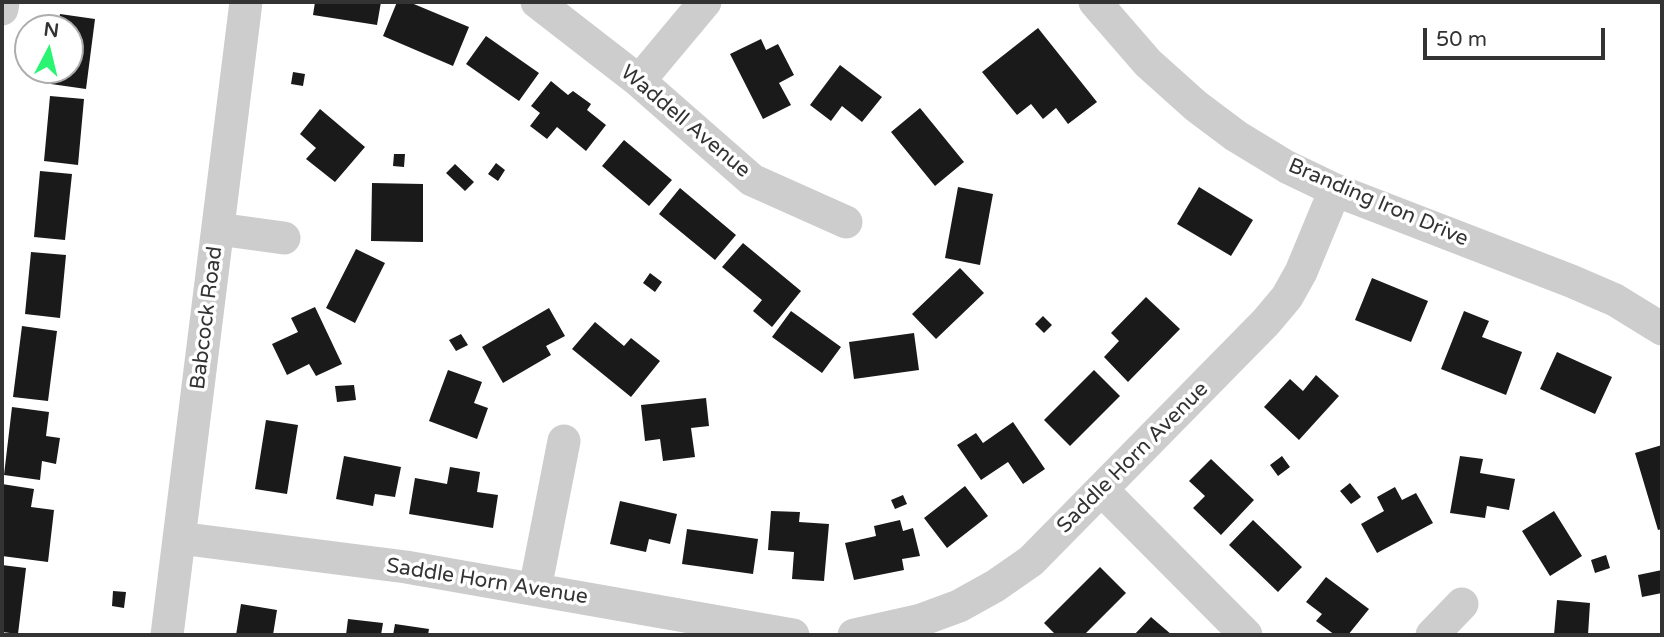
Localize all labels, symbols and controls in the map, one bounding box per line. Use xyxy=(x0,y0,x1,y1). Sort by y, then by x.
north arrow xyxy=(14,14,84,84)
scale bar xyxy=(1426,14,1608,58)
text: N xyxy=(42,18,60,42)
text: 50 m xyxy=(1436,27,1487,52)
street label: Waddell Avenue xyxy=(615,60,755,184)
street label: Branding Iron Drive xyxy=(1284,154,1472,252)
street label: Babcock Road xyxy=(186,245,228,391)
street label: Saddle Horn Avenue xyxy=(1052,377,1214,539)
street label: Saddle Horn Avenue xyxy=(384,554,590,610)

